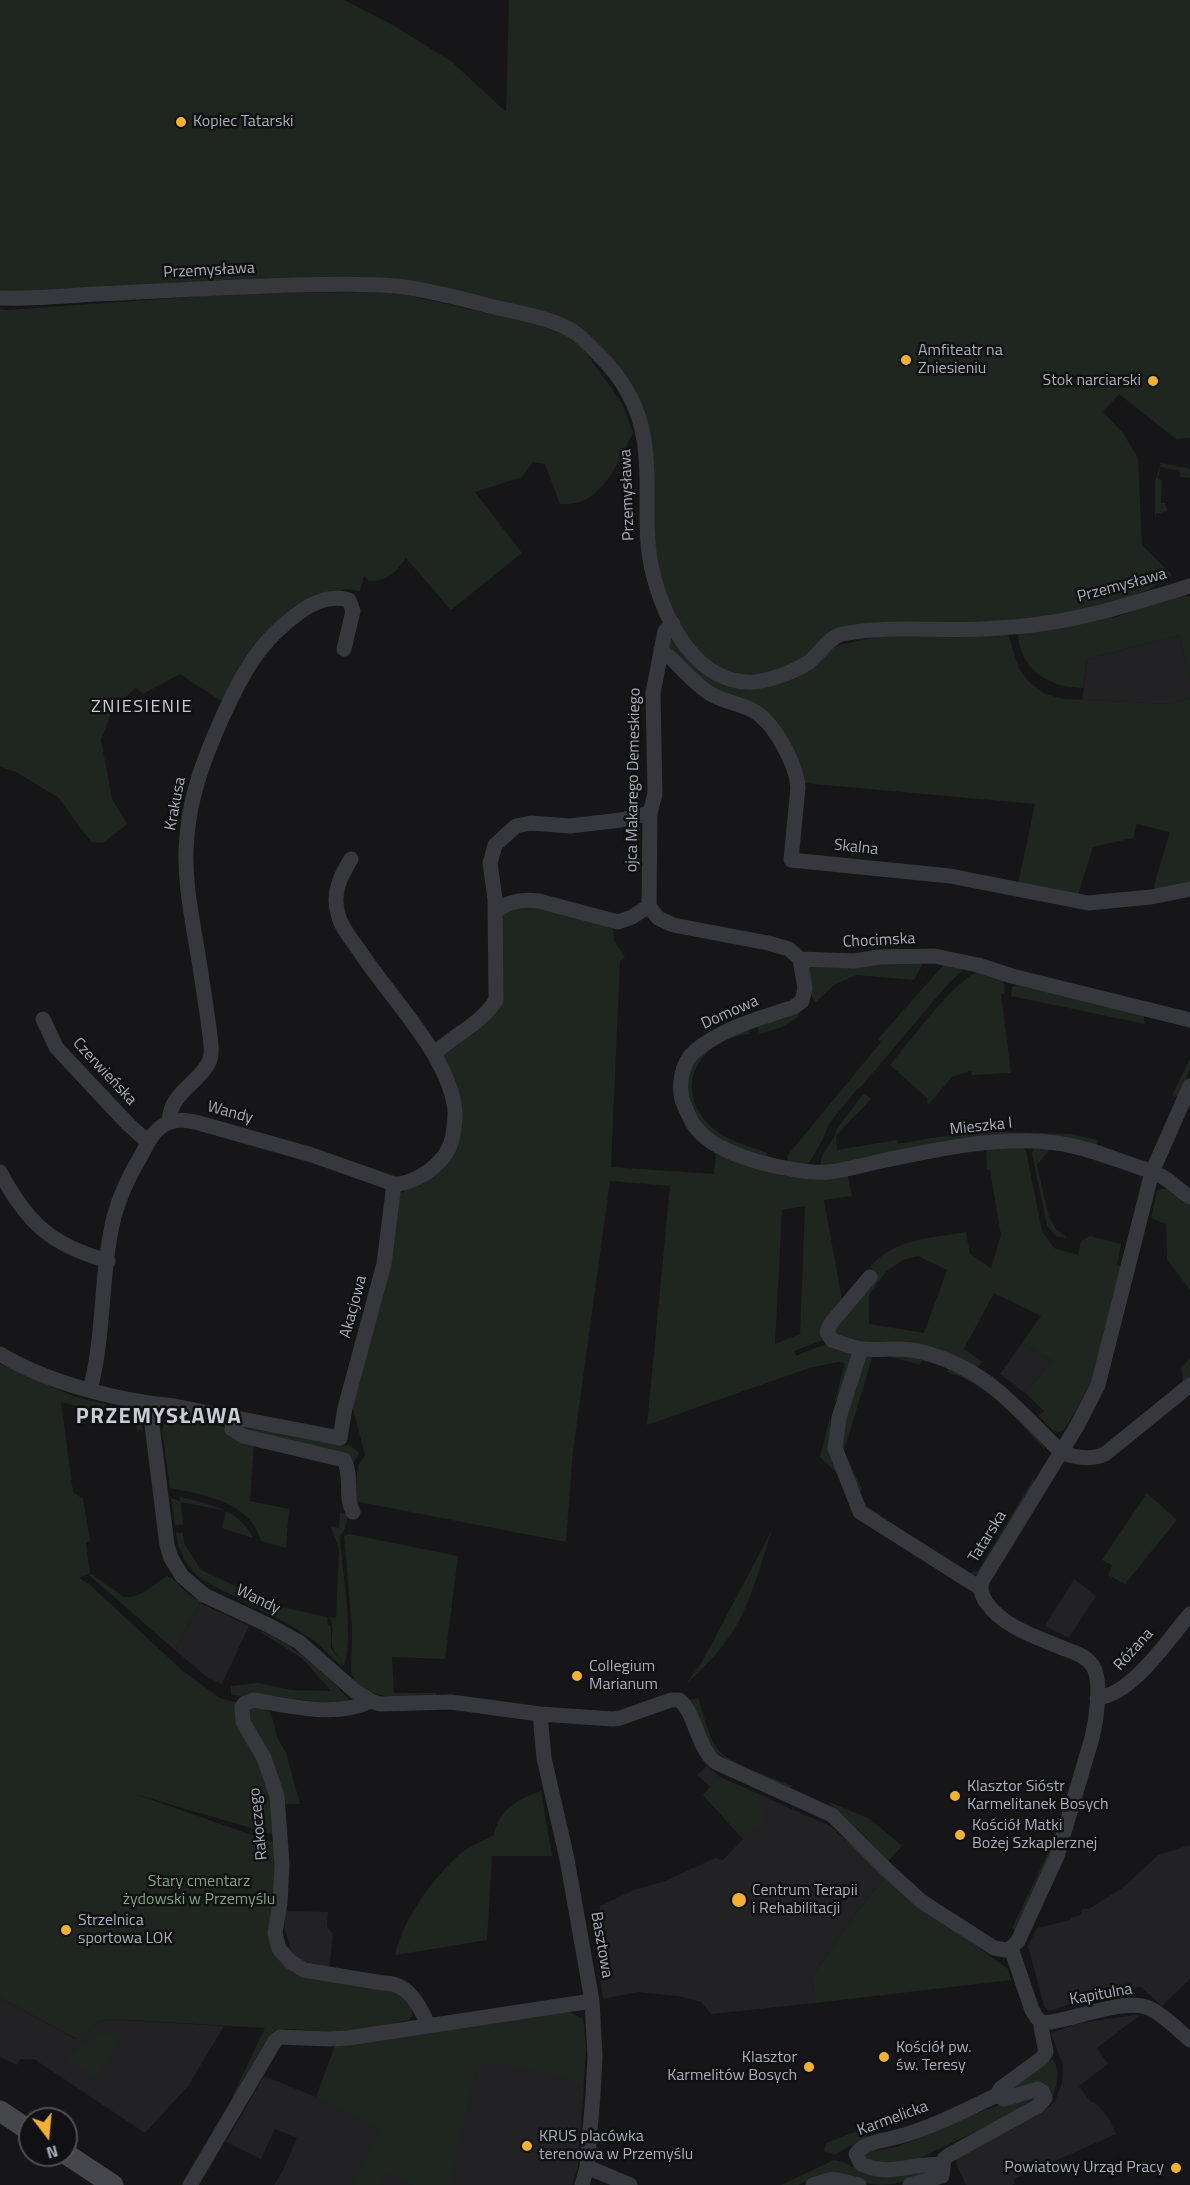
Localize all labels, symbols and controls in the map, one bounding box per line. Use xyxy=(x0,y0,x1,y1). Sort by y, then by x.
place label: Kopiec Tatarski xyxy=(193,112,294,132)
marker: Kopiec Tatarski xyxy=(174,115,188,129)
street label: Przemysława xyxy=(163,259,255,283)
place label: Amfiteatr na Zniesieniu xyxy=(918,341,1003,379)
marker: Amfiteatr na Zniesieniu xyxy=(899,353,913,367)
place label: Stok narciarski xyxy=(1043,371,1141,391)
marker: Stok narciarski xyxy=(1146,374,1160,388)
street label: Przemysława xyxy=(617,449,639,541)
street label: Przemysława xyxy=(1075,565,1169,607)
street label: ojca Makarego Demeskiego xyxy=(623,688,645,872)
district label: ZNIESIENIE xyxy=(91,697,193,719)
street label: Krakusa xyxy=(161,776,191,832)
street label: Skalna xyxy=(833,836,879,860)
street label: Chocimska xyxy=(842,930,916,952)
street label: Domowa xyxy=(698,992,762,1034)
street label: Czerwieńska xyxy=(68,1034,140,1110)
street label: Wandy xyxy=(205,1098,255,1128)
street label: Mieszka I xyxy=(949,1114,1013,1140)
street label: Akacjowa xyxy=(336,1274,372,1340)
district label: PRZEMYSŁAWA xyxy=(76,1405,242,1431)
street label: Tatarska xyxy=(965,1508,1011,1566)
street label: Wandy xyxy=(233,1581,283,1619)
street label: Różana xyxy=(1110,1625,1158,1675)
place label: Collegium Marianum xyxy=(589,1657,658,1695)
marker: Collegium Marianum xyxy=(570,1669,584,1683)
place label: Klasztor Sióstr Karmelitanek Bosych xyxy=(967,1777,1109,1815)
street label: Rakoczego xyxy=(246,1787,272,1861)
marker: Klasztor Sióstr Karmelitanek Bosych xyxy=(948,1789,962,1803)
place label: Kościół Matki Bożej Szkaplerznej xyxy=(972,1816,1097,1854)
marker: Kościół Matki Bożej Szkaplerznej xyxy=(953,1828,967,1842)
park label: Stary cmentarz żydowski w Przemyślu xyxy=(123,1872,275,1910)
place label: Centrum Terapii i Rehabilitacji xyxy=(752,1881,858,1919)
marker: Centrum Terapii i Rehabilitacji xyxy=(730,1891,748,1909)
street label: Basztowa xyxy=(586,1910,616,1980)
place label: Strzelnica sportowa LOK xyxy=(78,1911,172,1949)
marker: Strzelnica sportowa LOK xyxy=(59,1923,73,1937)
street label: Kapitulna xyxy=(1068,1980,1134,2010)
place label: Kościół pw. św. Teresy xyxy=(896,2038,972,2076)
place label: Klasztor Karmelitów Bosych xyxy=(667,2048,797,2086)
marker: Kościół pw. św. Teresy xyxy=(877,2050,891,2064)
marker: Klasztor Karmelitów Bosych xyxy=(802,2060,816,2074)
street label: Karmelicka xyxy=(855,2097,931,2141)
north arrow xyxy=(18,2107,78,2167)
place label: KRUS placówka terenowa w Przemyślu xyxy=(539,2127,693,2165)
text: N xyxy=(44,2139,61,2165)
marker: KRUS placówka terenowa w Przemyślu xyxy=(520,2139,534,2153)
place label: Powiatowy Urząd Pracy xyxy=(1004,2158,1164,2178)
marker: Powiatowy Urząd Pracy xyxy=(1169,2161,1183,2175)

